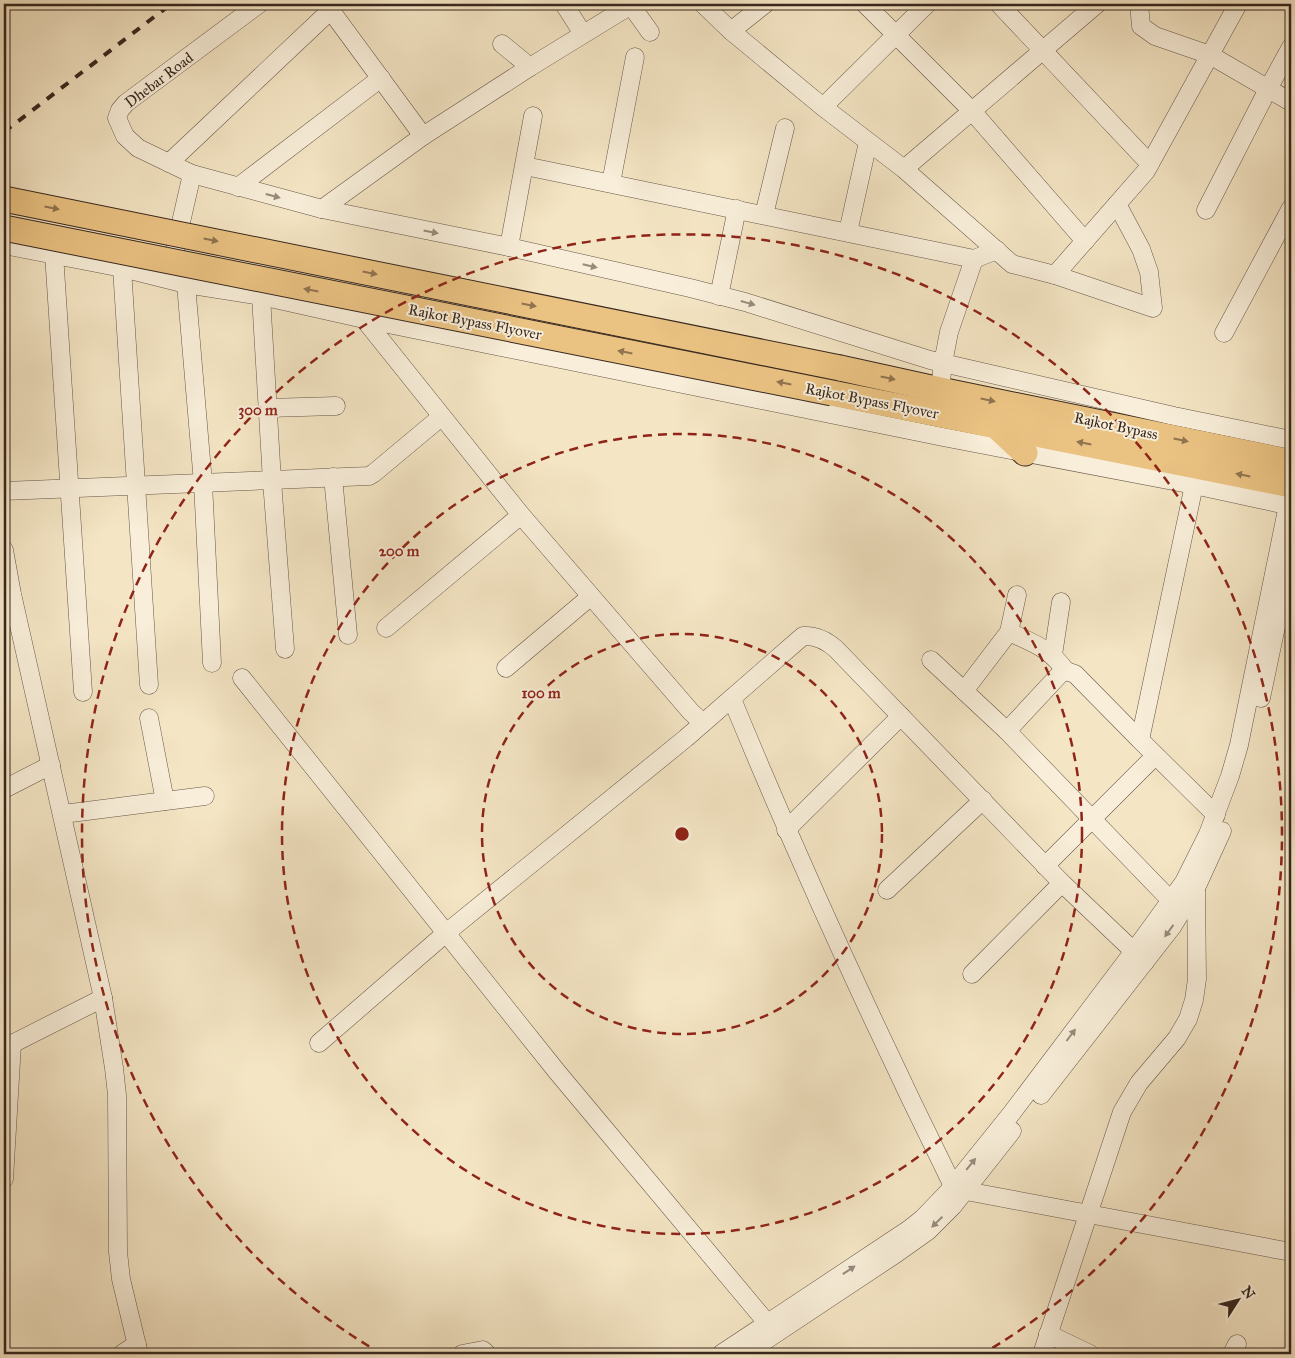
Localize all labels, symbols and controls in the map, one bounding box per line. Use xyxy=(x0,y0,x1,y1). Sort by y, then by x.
street label: Dhebar Road xyxy=(121,48,197,111)
one-way arrow xyxy=(265,192,280,200)
one-way arrow xyxy=(44,204,59,212)
one-way arrow xyxy=(424,228,440,236)
one-way arrow xyxy=(203,237,219,245)
one-way arrow xyxy=(583,262,599,270)
one-way arrow xyxy=(362,269,378,277)
one-way arrow xyxy=(302,285,318,293)
street label: Rajkot Bypass Flyover xyxy=(407,300,544,344)
one-way arrow xyxy=(741,300,756,308)
one-way arrow xyxy=(522,301,537,309)
one-way arrow xyxy=(616,347,632,355)
one-way arrow xyxy=(880,374,895,382)
one-way arrow xyxy=(776,379,792,387)
street label: Rajkot Bypass Flyover xyxy=(804,379,941,423)
one-way arrow xyxy=(980,396,995,404)
text: 300 m xyxy=(238,401,278,420)
street label: Rajkot Bypass xyxy=(1072,408,1160,444)
one-way arrow xyxy=(1174,436,1189,444)
one-way arrow xyxy=(1076,439,1092,447)
one-way arrow xyxy=(1236,471,1251,479)
text: 200 m xyxy=(379,542,420,560)
text: 100 m xyxy=(521,684,561,702)
centre of rings xyxy=(673,825,691,843)
one-way arrow xyxy=(1164,924,1174,938)
one-way arrow xyxy=(1065,1029,1076,1042)
one-way arrow xyxy=(966,1158,977,1171)
one-way arrow xyxy=(932,1216,944,1228)
one-way arrow xyxy=(843,1265,856,1275)
north arrow xyxy=(1212,1276,1262,1326)
text: N xyxy=(1238,1283,1259,1303)

